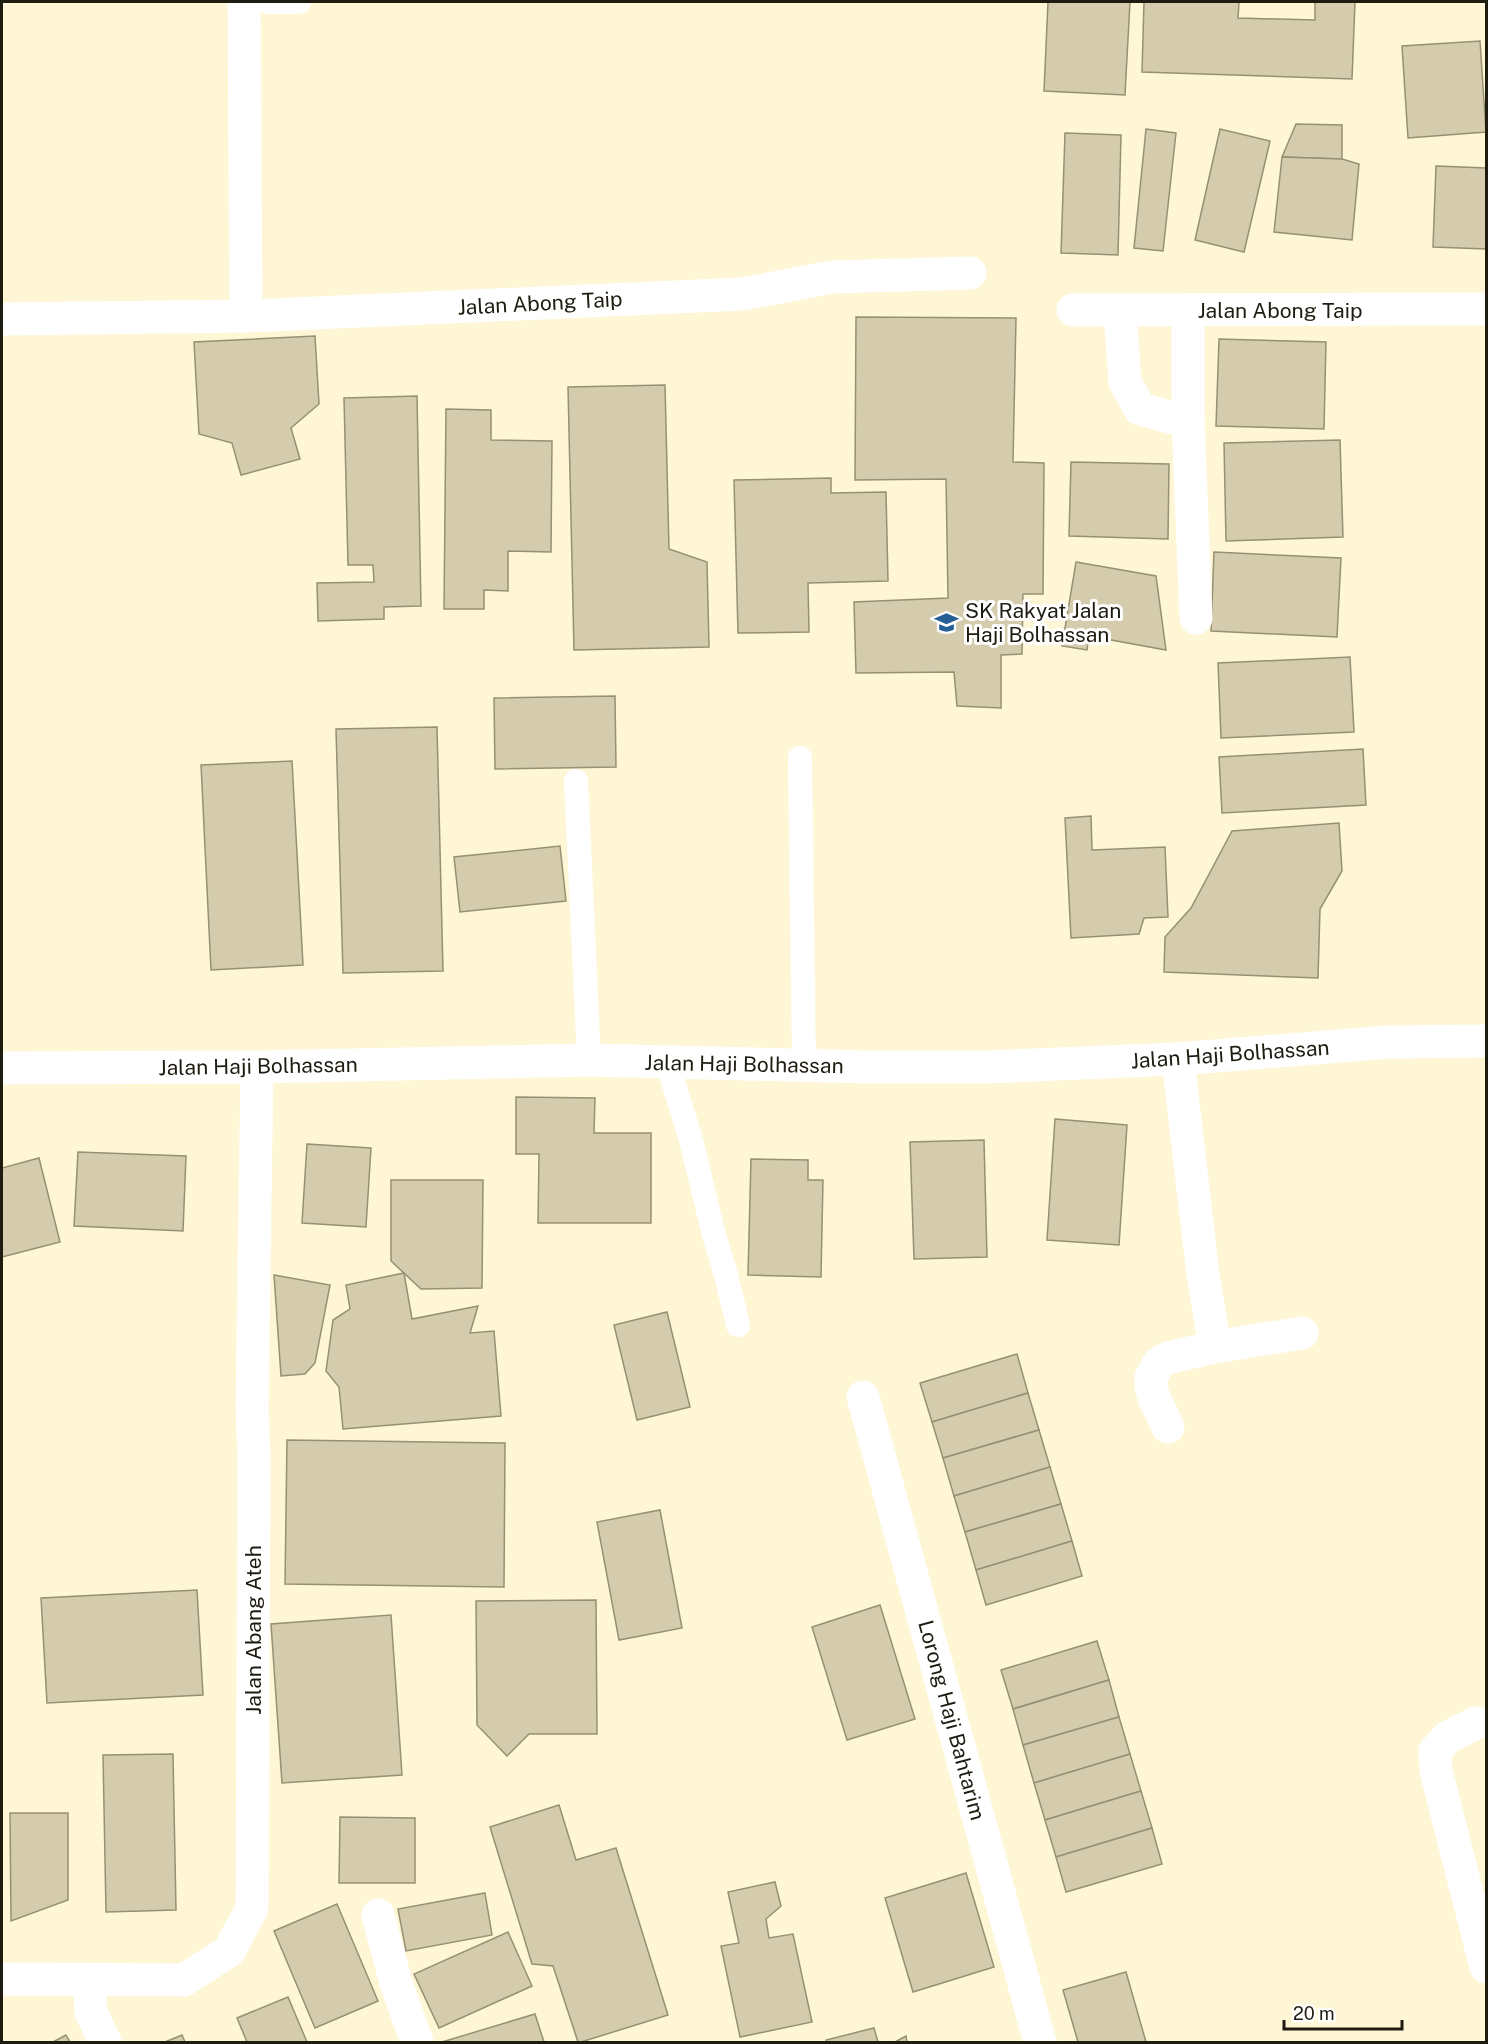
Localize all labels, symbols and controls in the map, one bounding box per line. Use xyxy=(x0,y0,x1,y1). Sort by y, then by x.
street label: Jalan Abong Taip xyxy=(457,286,623,320)
street label: Jalan Abong Taip xyxy=(1197,298,1363,323)
place label: SK Rakyat Jalan Haji Bolhassan xyxy=(965,598,1121,647)
school or university icon: SK Rakyat Jalan Haji Bolhassan xyxy=(934,609,960,635)
street label: Jalan Haji Bolhassan xyxy=(1130,1035,1330,1073)
street label: Jalan Haji Bolhassan xyxy=(644,1050,844,1078)
street label: Jalan Haji Bolhassan xyxy=(158,1052,358,1080)
street label: Jalan Abang Ateh xyxy=(241,1545,266,1715)
street label: Lorong Haji Bahtarim xyxy=(913,1617,991,1823)
scale bar xyxy=(1284,1993,1402,2031)
text: 20 m xyxy=(1293,2003,1335,2024)

